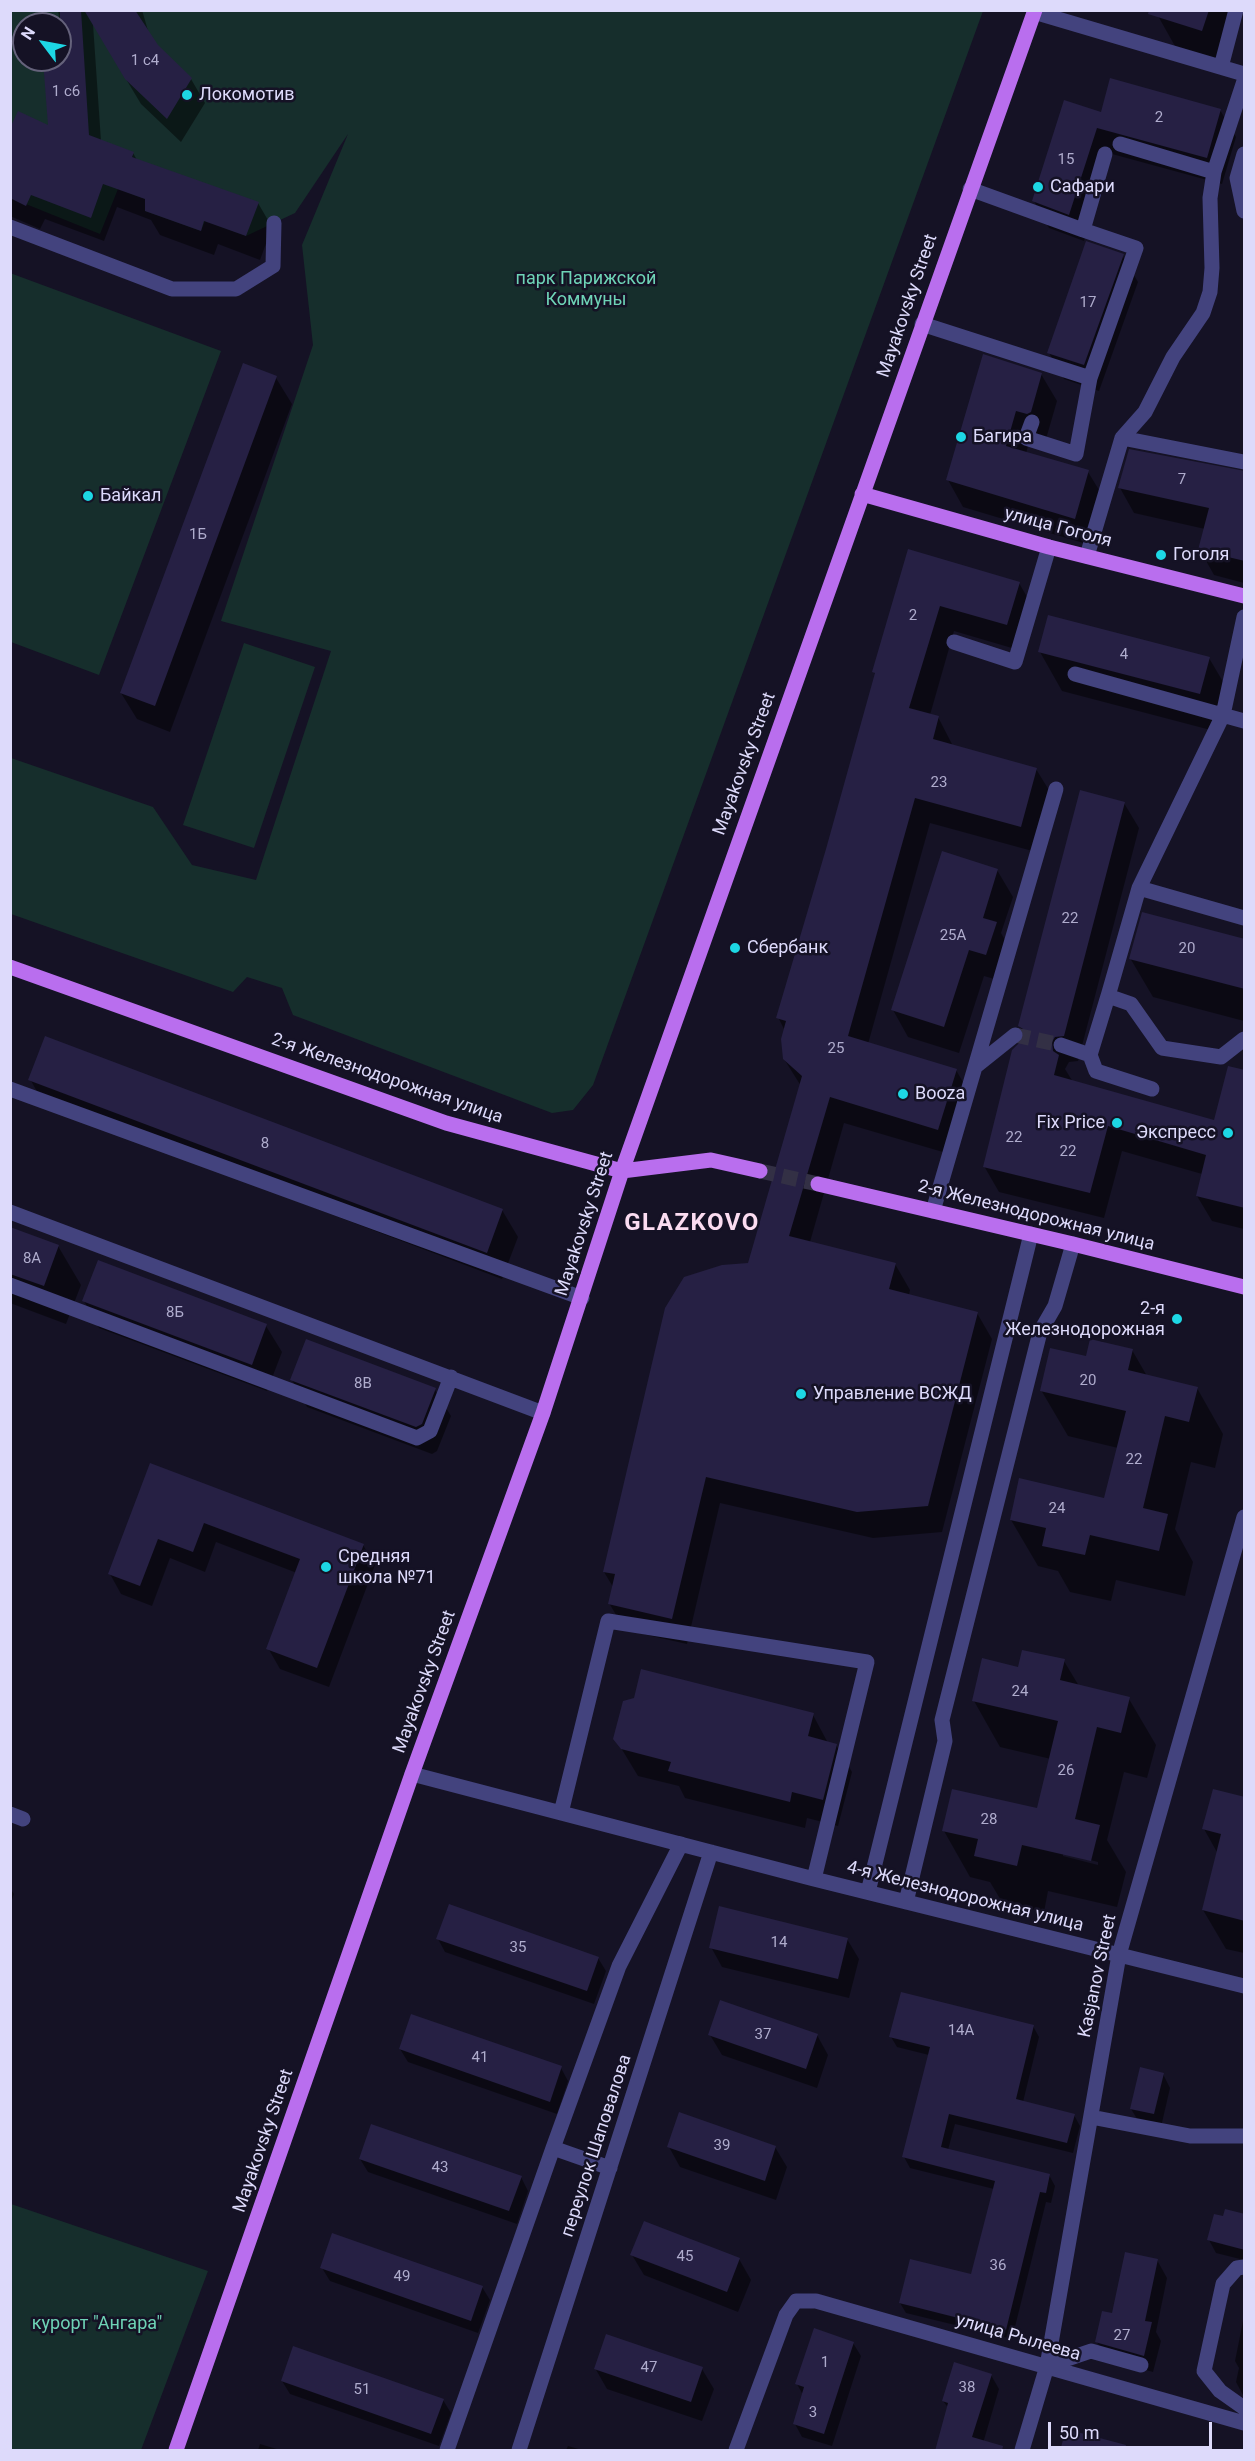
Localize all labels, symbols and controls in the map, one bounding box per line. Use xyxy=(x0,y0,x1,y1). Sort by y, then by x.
north arrow xyxy=(12,12,72,72)
text: N xyxy=(17,23,39,43)
house number: 1 с4 xyxy=(131,52,159,70)
house number: 1 с6 xyxy=(52,83,80,101)
place label: Локомотив xyxy=(199,84,295,106)
marker: Локомотив xyxy=(180,88,194,102)
house number: 2 xyxy=(1155,109,1163,127)
house number: 15 xyxy=(1058,151,1074,169)
place label: Сафари xyxy=(1050,176,1115,198)
marker: Сафари xyxy=(1031,180,1045,194)
street label: Mayakovsky Street xyxy=(873,231,943,381)
park label: парк Парижской Коммуны xyxy=(516,268,656,310)
house number: 17 xyxy=(1080,294,1096,312)
place label: Багира xyxy=(973,426,1032,448)
marker: Багира xyxy=(954,430,968,444)
house number: 7 xyxy=(1178,471,1186,489)
place label: Байкал xyxy=(100,485,161,507)
marker: Байкал xyxy=(81,489,95,503)
street label: улица Гоголя xyxy=(1002,503,1114,553)
house number: 1Б xyxy=(189,526,207,544)
place label: Гоголя xyxy=(1173,544,1229,566)
marker: Гоголя xyxy=(1154,548,1168,562)
house number: 2 xyxy=(909,607,917,625)
house number: 4 xyxy=(1120,646,1128,664)
street label: Mayakovsky Street xyxy=(709,690,781,838)
house number: 23 xyxy=(931,774,947,792)
house number: 22 xyxy=(1062,910,1078,928)
house number: 25А xyxy=(940,927,966,945)
place label: Сбербанк xyxy=(747,937,828,959)
house number: 20 xyxy=(1179,940,1195,958)
marker: Сбербанк xyxy=(728,941,742,955)
street label: 2-я Железнодорожная улица xyxy=(268,1029,506,1129)
house number: 25 xyxy=(828,1040,844,1058)
place label: Booza xyxy=(915,1083,965,1105)
marker: Booza xyxy=(896,1087,910,1101)
place label: Fix Price xyxy=(1036,1112,1105,1134)
marker: Fix Price xyxy=(1110,1116,1124,1130)
place label: Экспресс xyxy=(1136,1122,1216,1144)
marker: Экспресс xyxy=(1221,1126,1235,1140)
house number: 22 xyxy=(1006,1129,1022,1147)
house number: 8 xyxy=(261,1135,269,1153)
house number: 22 xyxy=(1060,1143,1076,1161)
street label: Mayakovsky Street xyxy=(551,1149,619,1299)
street label: 2-я Железнодорожная улица xyxy=(915,1176,1157,1256)
district label: GLAZKOVO xyxy=(624,1210,760,1238)
house number: 8А xyxy=(23,1250,41,1268)
place label: 2-я Железнодорожная xyxy=(1005,1298,1165,1340)
house number: 8Б xyxy=(166,1304,184,1322)
marker: 2-я Железнодорожная xyxy=(1170,1312,1184,1326)
house number: 20 xyxy=(1080,1372,1096,1390)
house number: 8В xyxy=(354,1375,372,1393)
place label: Управление ВСЖД xyxy=(813,1383,972,1405)
marker: Управление ВСЖД xyxy=(794,1387,808,1401)
house number: 22 xyxy=(1126,1451,1142,1469)
house number: 24 xyxy=(1049,1500,1065,1518)
place label: Средняя школа №71 xyxy=(338,1546,436,1588)
marker: Средняя школа №71 xyxy=(319,1560,333,1574)
street label: Mayakovsky Street xyxy=(389,1608,461,1756)
house number: 24 xyxy=(1012,1683,1028,1701)
house number: 26 xyxy=(1058,1762,1074,1780)
house number: 28 xyxy=(981,1811,997,1829)
street label: 4-я Железнодорожная улица xyxy=(844,1857,1086,1937)
street label: Kasjanov Street xyxy=(1074,1913,1122,2039)
house number: 14 xyxy=(771,1934,787,1952)
house number: 35 xyxy=(510,1939,526,1957)
house number: 14А xyxy=(948,2022,974,2040)
house number: 37 xyxy=(755,2026,771,2044)
house number: 41 xyxy=(472,2049,488,2067)
street label: переулок Шаповалова xyxy=(557,2052,637,2240)
street label: Mayakovsky Street xyxy=(229,2066,299,2216)
house number: 39 xyxy=(714,2137,730,2155)
house number: 43 xyxy=(432,2159,448,2177)
house number: 45 xyxy=(677,2248,693,2266)
house number: 36 xyxy=(990,2257,1006,2275)
house number: 49 xyxy=(394,2268,410,2286)
street label: улица Рылеева xyxy=(953,2310,1083,2366)
park label: курорт "Ангара" xyxy=(32,2313,162,2335)
house number: 27 xyxy=(1114,2327,1130,2345)
house number: 1 xyxy=(821,2354,829,2372)
house number: 47 xyxy=(641,2359,657,2377)
house number: 38 xyxy=(959,2379,975,2397)
house number: 51 xyxy=(354,2381,370,2399)
house number: 3 xyxy=(809,2404,817,2422)
scale bar xyxy=(1051,2410,1214,2448)
text: 50 m xyxy=(1059,2422,1099,2443)

